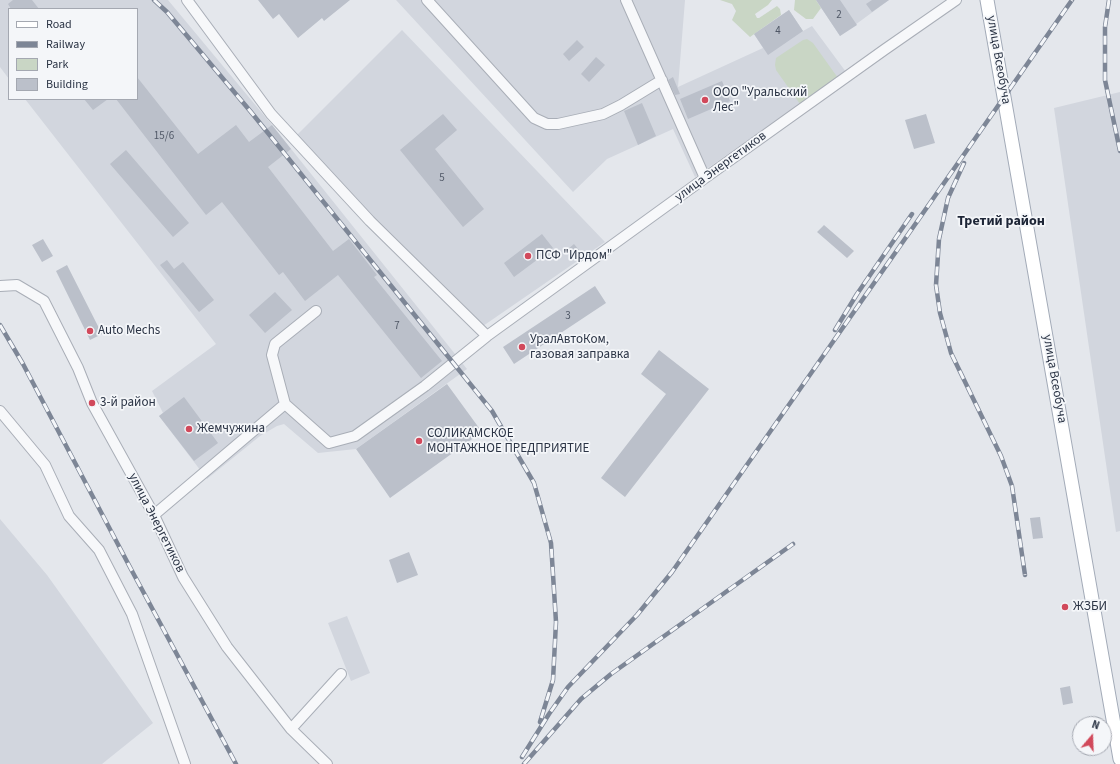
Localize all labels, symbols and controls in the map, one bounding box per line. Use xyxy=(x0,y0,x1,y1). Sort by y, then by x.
legend xyxy=(8,8,138,100)
house number: 2 xyxy=(836,9,842,23)
street label: улица Всеобуча xyxy=(983,14,1013,106)
text: Road xyxy=(46,16,72,33)
house number: 4 xyxy=(775,25,781,39)
text: Railway xyxy=(46,36,85,53)
text: Park xyxy=(46,56,68,73)
text: Building xyxy=(46,76,88,93)
place label: ООО "Уральский Лес" xyxy=(713,85,807,116)
marker: ООО "Уральский Лес" xyxy=(700,95,710,105)
street label: улица Энергетиков xyxy=(672,129,770,205)
house number: 15/6 xyxy=(154,130,174,144)
house number: 5 xyxy=(439,172,445,186)
district label: Третий район xyxy=(957,214,1045,230)
place label: ПСФ "Ирдом" xyxy=(536,248,612,264)
marker: ПСФ "Ирдом" xyxy=(523,251,533,261)
house number: 3 xyxy=(565,310,571,324)
house number: 7 xyxy=(394,320,400,334)
place label: Auto Mechs xyxy=(98,323,160,339)
marker: Auto Mechs xyxy=(85,326,95,336)
place label: УралАвтоКом, газовая заправка xyxy=(530,332,630,363)
street label: улица Всеобуча xyxy=(1039,333,1069,425)
marker: УралАвтоКом, газовая заправка xyxy=(517,342,527,352)
place label: 3-й район xyxy=(100,395,156,411)
marker: 3-й район xyxy=(87,398,97,408)
place label: Жемчужина xyxy=(197,421,265,437)
marker: Жемчужина xyxy=(184,424,194,434)
place label: СОЛИКАМСКОЕ МОНТАЖНОЕ ПРЕДПРИЯТИЕ xyxy=(427,426,589,457)
marker: СОЛИКАМСКОЕ МОНТАЖНОЕ ПРЕДПРИЯТИЕ xyxy=(414,436,424,446)
street label: улица Энергетиков xyxy=(124,471,188,575)
place label: ЖЗБИ xyxy=(1073,599,1107,615)
marker: ЖЗБИ xyxy=(1060,602,1070,612)
north arrow xyxy=(1072,716,1112,756)
text: N xyxy=(1090,717,1102,733)

